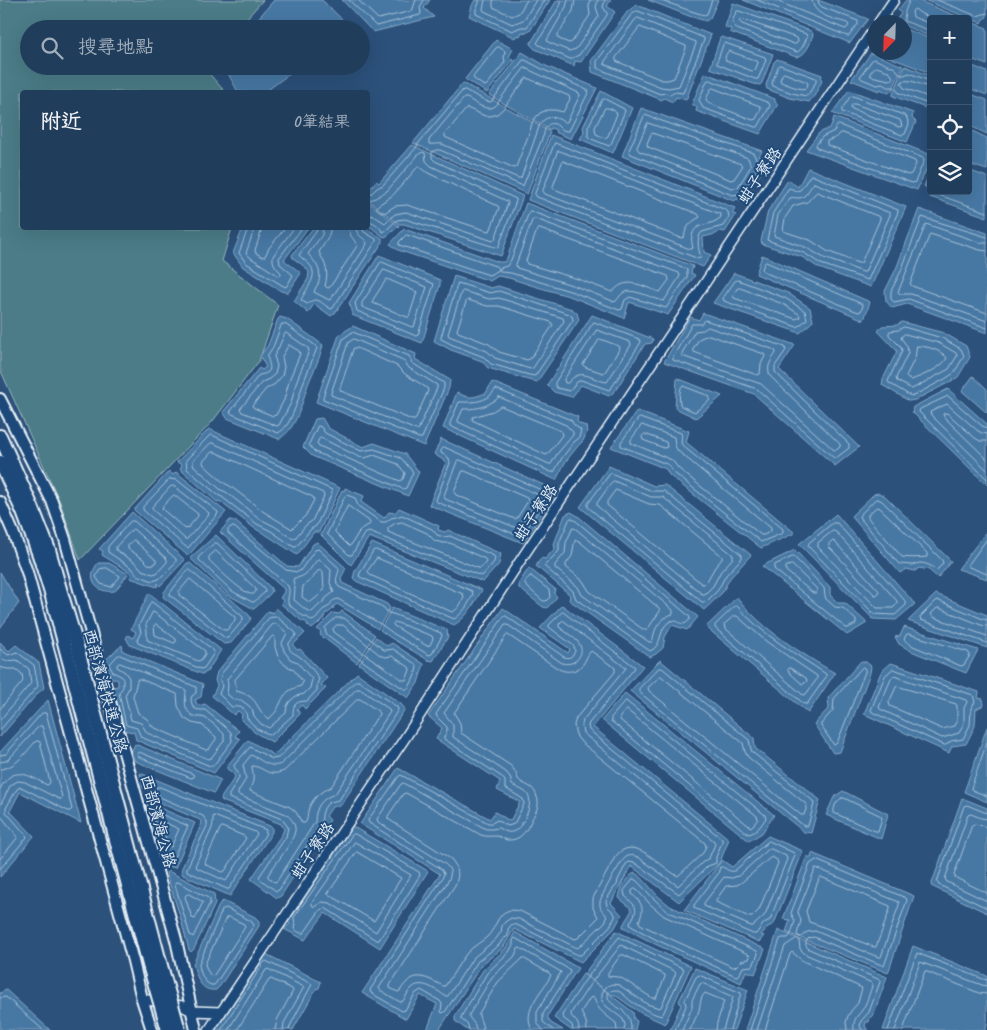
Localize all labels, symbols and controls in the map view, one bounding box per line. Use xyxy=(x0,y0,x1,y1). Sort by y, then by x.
north arrow xyxy=(867,15,912,60)
map controls xyxy=(927,15,972,195)
button: + xyxy=(927,15,972,60)
search box xyxy=(20,20,370,75)
text: 搜尋地點 xyxy=(78,33,154,63)
icon: search xyxy=(38,34,66,62)
button: − xyxy=(927,60,972,105)
button: locate xyxy=(927,105,972,150)
text: 附近 xyxy=(40,106,82,139)
text: 0筆結果 xyxy=(294,110,350,135)
street label: 蚶子寮路 xyxy=(732,142,789,209)
button: layers xyxy=(927,150,972,195)
street label: 蚶子寮路 xyxy=(508,479,565,546)
street label: 西部濱海快速公路 xyxy=(76,626,133,756)
street label: 西部濱海公路 xyxy=(133,772,182,871)
street label: 蚶子寮路 xyxy=(285,817,342,884)

